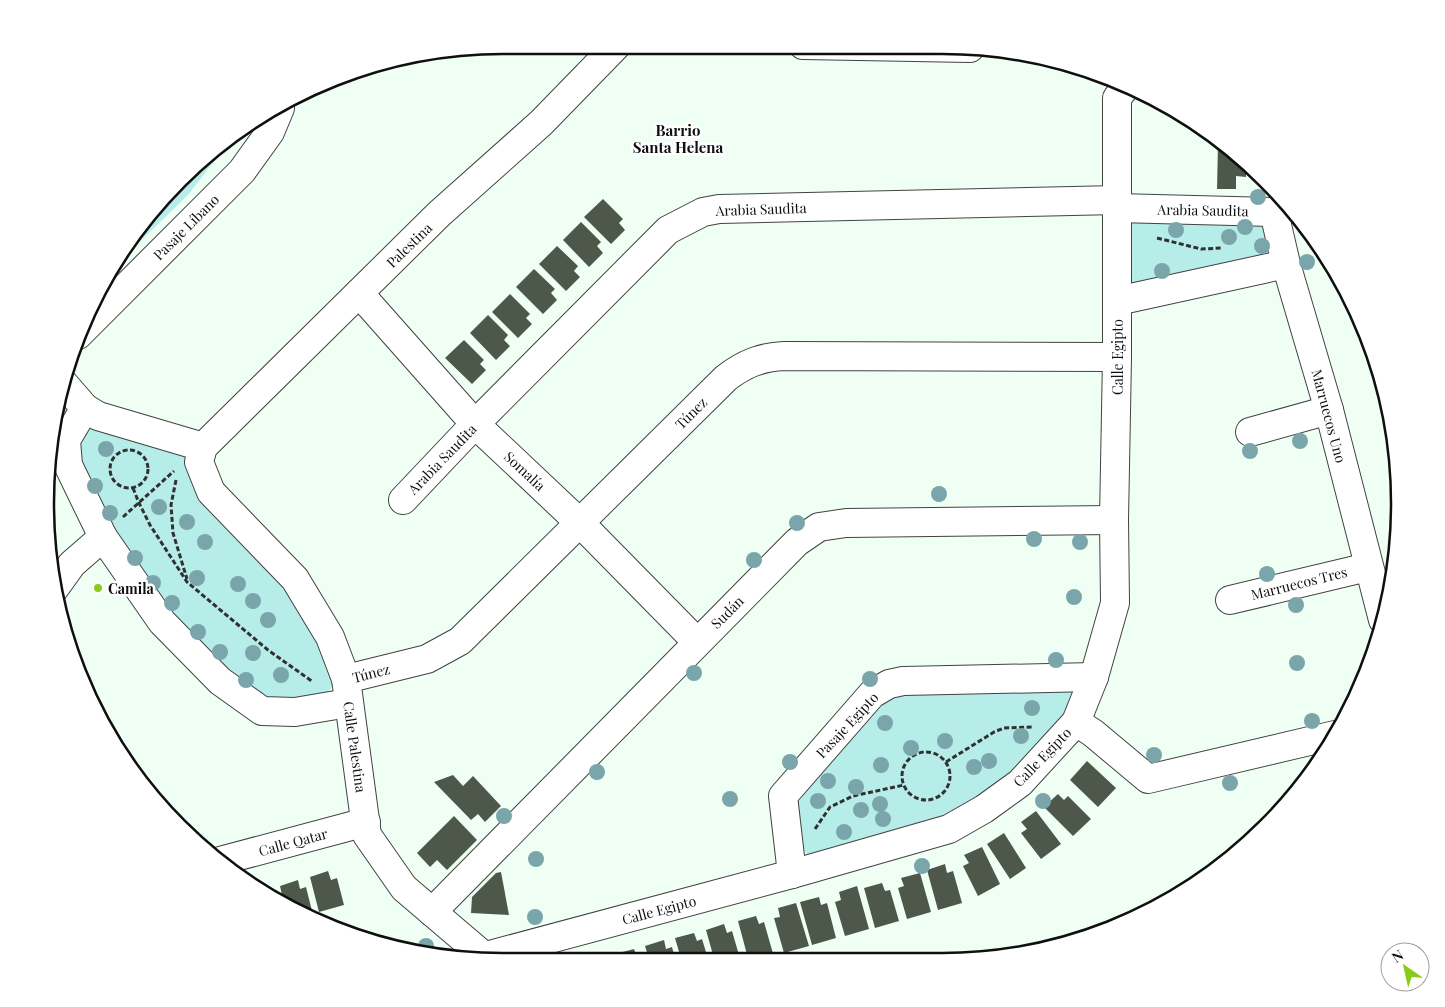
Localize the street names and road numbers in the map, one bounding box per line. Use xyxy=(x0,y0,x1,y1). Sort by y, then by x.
street label: Pasaje Líbano xyxy=(149,190,223,264)
street label: Arabia Saudita xyxy=(714,198,807,220)
street label: Arabia Saudita xyxy=(1156,200,1249,220)
street label: Palestina xyxy=(382,218,436,272)
street label: Calle Egipto xyxy=(1108,319,1127,395)
street label: Marruecos Uno xyxy=(1307,367,1351,465)
street label: Túnez xyxy=(671,393,711,433)
street label: Arabia Saudita xyxy=(403,420,480,499)
street label: Somalía xyxy=(500,447,550,495)
street label: Marruecos Tres xyxy=(1249,562,1349,604)
street label: Sudán xyxy=(706,591,748,633)
street label: Túnez xyxy=(350,659,392,687)
street label: Pasaje Egipto xyxy=(812,688,883,762)
street label: Calle Palestina xyxy=(339,700,371,794)
street label: Calle Egipto xyxy=(1009,723,1075,791)
street label: Calle Qatar xyxy=(256,823,330,860)
street label: Calle Egipto xyxy=(620,891,698,929)

